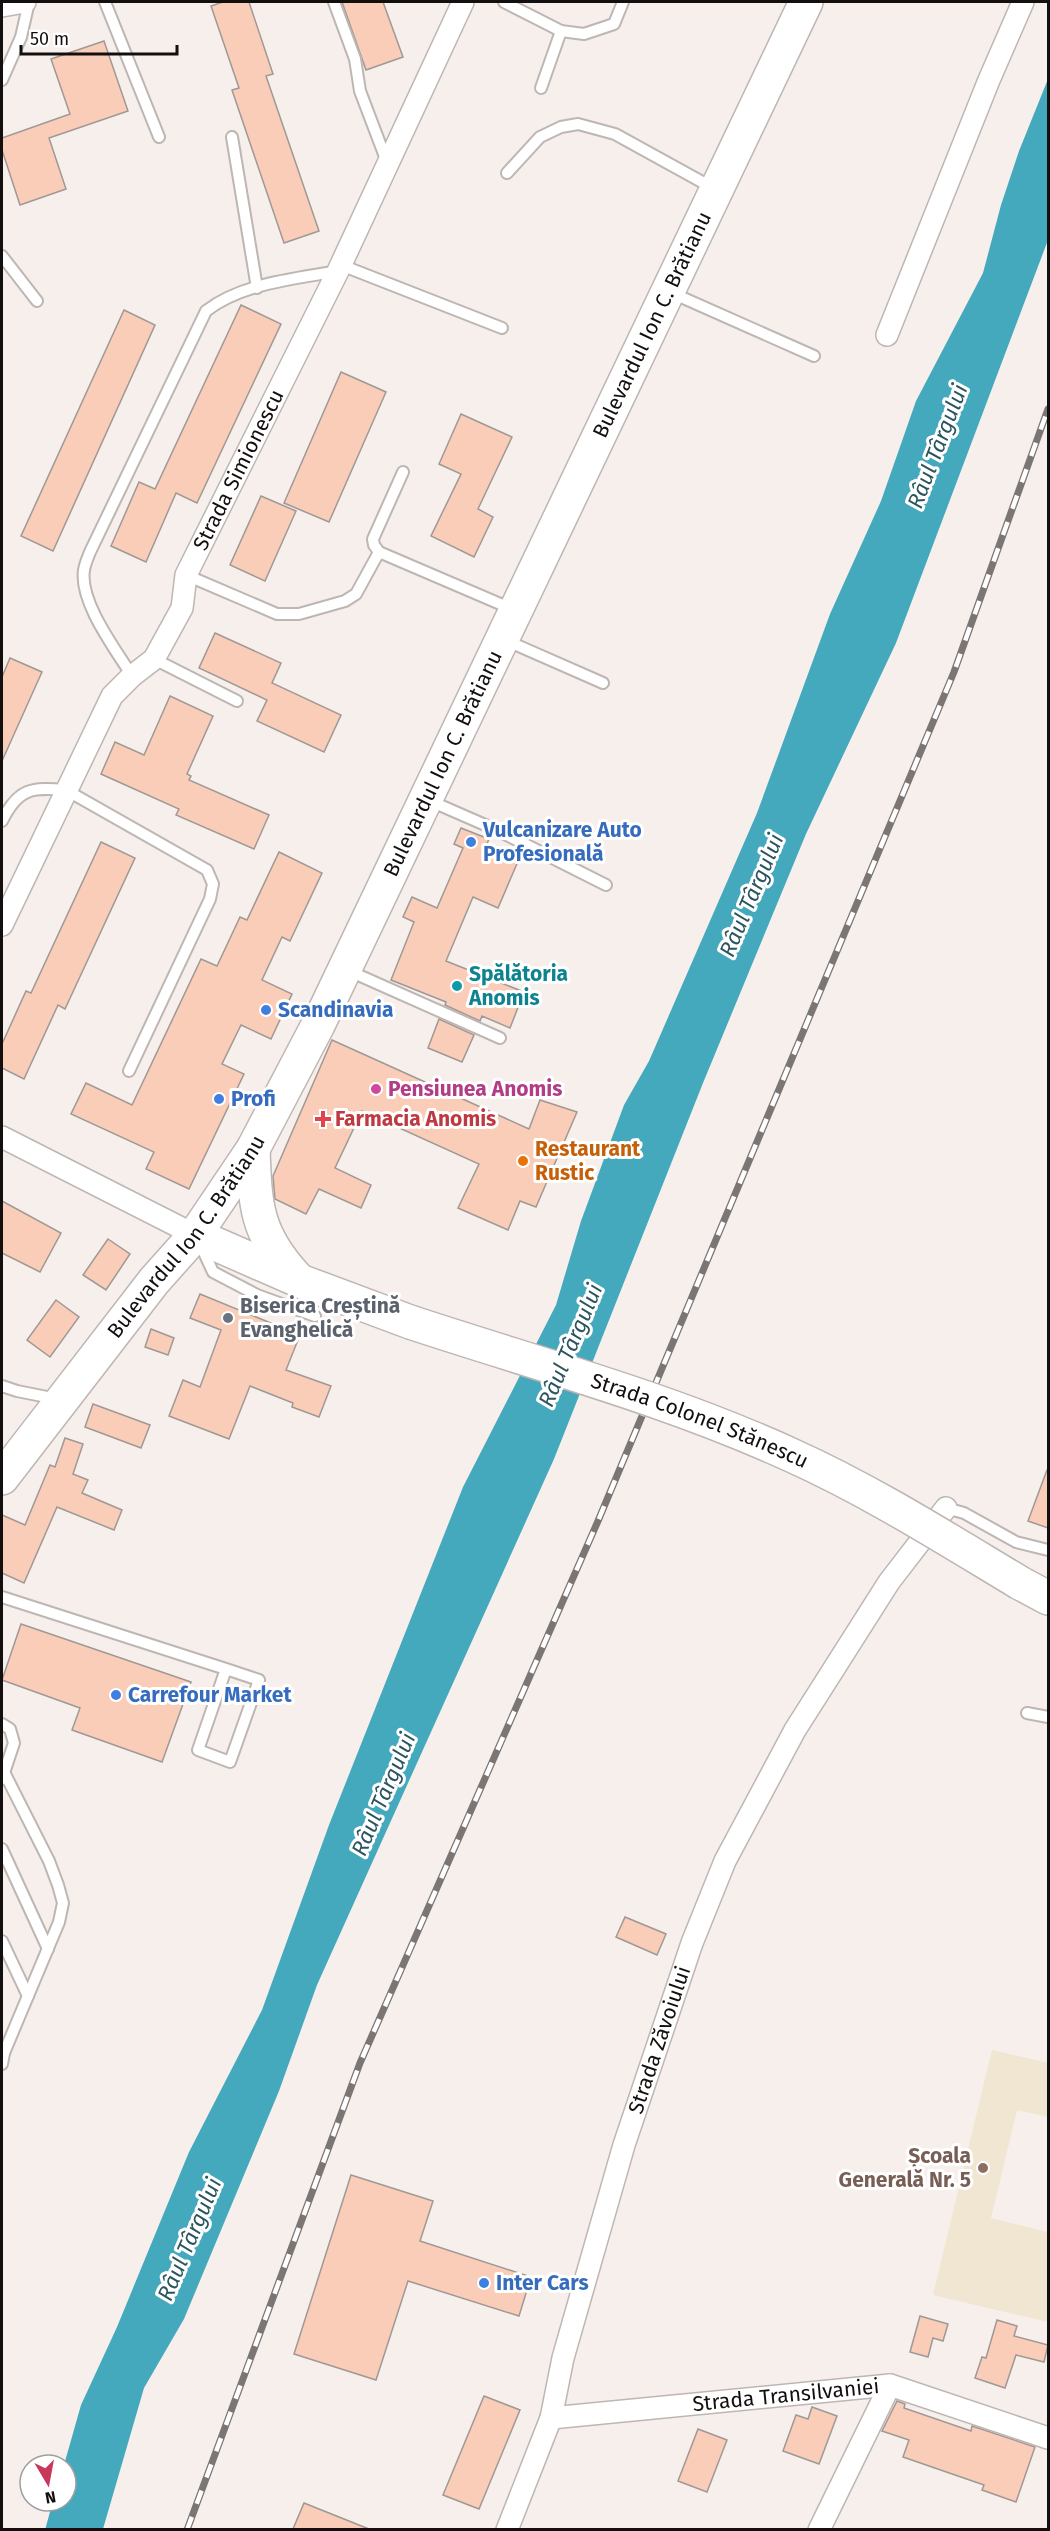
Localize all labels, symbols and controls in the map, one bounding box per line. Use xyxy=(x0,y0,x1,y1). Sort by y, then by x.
scale bar xyxy=(21,18,177,56)
text: 50 m xyxy=(30,28,69,50)
street label: Bulevardul Ion C. Brătianu xyxy=(587,207,717,442)
water label: Râul Târgului xyxy=(901,380,974,512)
street label: Strada Simionescu xyxy=(187,385,290,555)
street label: Bulevardul Ion C. Brătianu xyxy=(378,646,508,881)
place label: Vulcanizare Auto Profesională xyxy=(482,817,642,867)
water label: Râul Târgului xyxy=(713,830,789,961)
marker: Vulcanizare Auto Profesională xyxy=(464,835,478,849)
place label: Spălătoria Anomis xyxy=(468,961,568,1011)
marker: Spălătoria Anomis xyxy=(450,979,464,993)
place label: Scandinavia xyxy=(278,997,394,1023)
marker: Scandinavia xyxy=(259,1003,273,1017)
place label: Pensiunea Anomis xyxy=(388,1076,562,1102)
marker: Pensiunea Anomis xyxy=(369,1082,383,1096)
place label: Profi xyxy=(231,1086,276,1112)
marker: Profi xyxy=(212,1092,226,1106)
place label: Farmacia Anomis xyxy=(335,1106,496,1132)
marker: Farmacia Anomis xyxy=(316,1112,330,1126)
street label: Bulevardul Ion C. Brătianu xyxy=(102,1131,271,1343)
place label: Restaurant Rustic xyxy=(535,1136,641,1186)
marker: Restaurant Rustic xyxy=(516,1154,530,1168)
water label: Râul Târgului xyxy=(532,1280,608,1411)
place label: Biserica Creștină Evanghelică xyxy=(240,1293,400,1343)
marker: Biserica Creștină Evanghelică xyxy=(221,1311,235,1325)
street label: Strada Colonel Stănescu xyxy=(588,1367,812,1474)
place label: Carrefour Market xyxy=(128,1682,292,1708)
marker: Carrefour Market xyxy=(109,1688,123,1702)
water label: Râul Târgului xyxy=(345,1729,421,1860)
street label: Strada Zăvoiului xyxy=(622,1963,696,2117)
place label: Școala Generală Nr. 5 xyxy=(839,2143,971,2193)
marker: Școala Generală Nr. 5 xyxy=(976,2161,990,2175)
water label: Râul Târgului xyxy=(151,2174,227,2305)
place label: Inter Cars xyxy=(496,2270,589,2296)
marker: Inter Cars xyxy=(477,2276,491,2290)
street label: Strada Transilvaniei xyxy=(691,2373,880,2417)
north arrow xyxy=(18,2453,78,2513)
text: N xyxy=(44,2487,57,2508)

